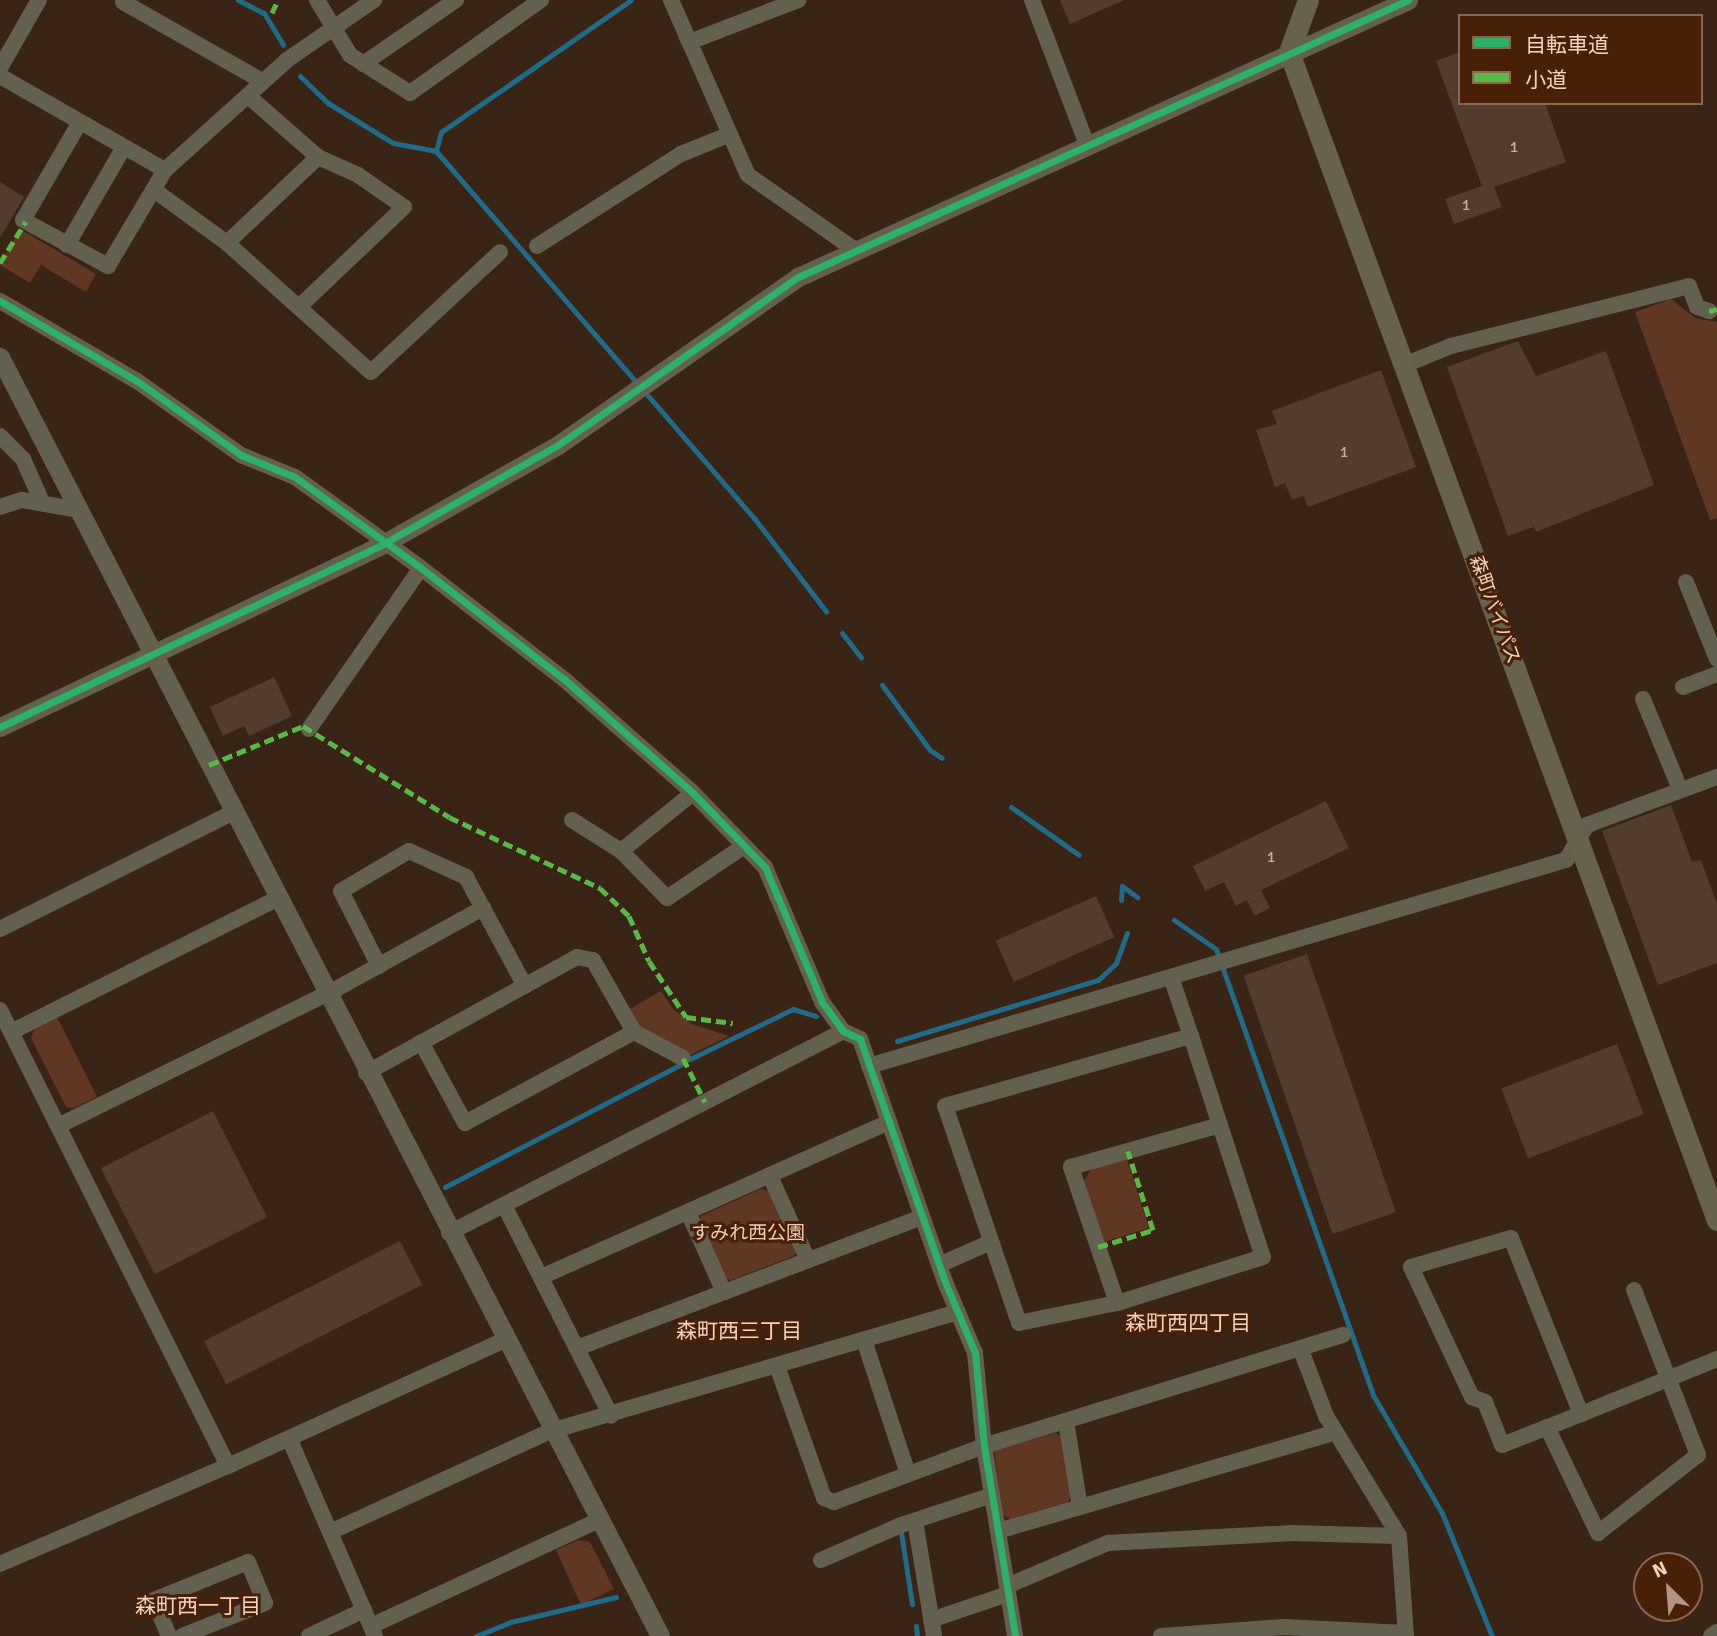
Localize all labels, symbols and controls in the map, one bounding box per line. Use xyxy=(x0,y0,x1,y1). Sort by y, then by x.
legend xyxy=(1458,14,1703,105)
text: 自転車道 xyxy=(1525,32,1609,58)
text: 小道 xyxy=(1525,67,1567,93)
house number: 1 xyxy=(1510,137,1518,157)
house number: 1 xyxy=(1462,195,1470,215)
house number: 1 xyxy=(1340,442,1348,462)
street label: 森町バイパス xyxy=(1464,553,1524,667)
house number: 1 xyxy=(1267,847,1275,867)
park label: すみれ西公園 xyxy=(691,1223,805,1245)
district label: 森町西四丁目 xyxy=(1125,1310,1251,1336)
district label: 森町西三丁目 xyxy=(676,1318,802,1344)
north arrow xyxy=(1633,1552,1703,1622)
text: N xyxy=(1649,1556,1671,1583)
district label: 森町西一丁目 xyxy=(135,1593,261,1619)

